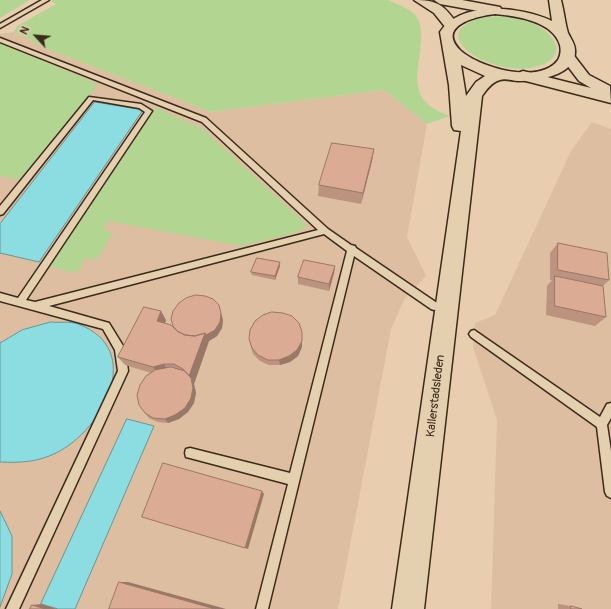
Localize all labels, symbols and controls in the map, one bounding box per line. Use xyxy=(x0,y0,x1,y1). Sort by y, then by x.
north arrow xyxy=(16,16,56,56)
text: N xyxy=(17,24,32,37)
street label: Kallerstadsleden xyxy=(424,354,448,438)

